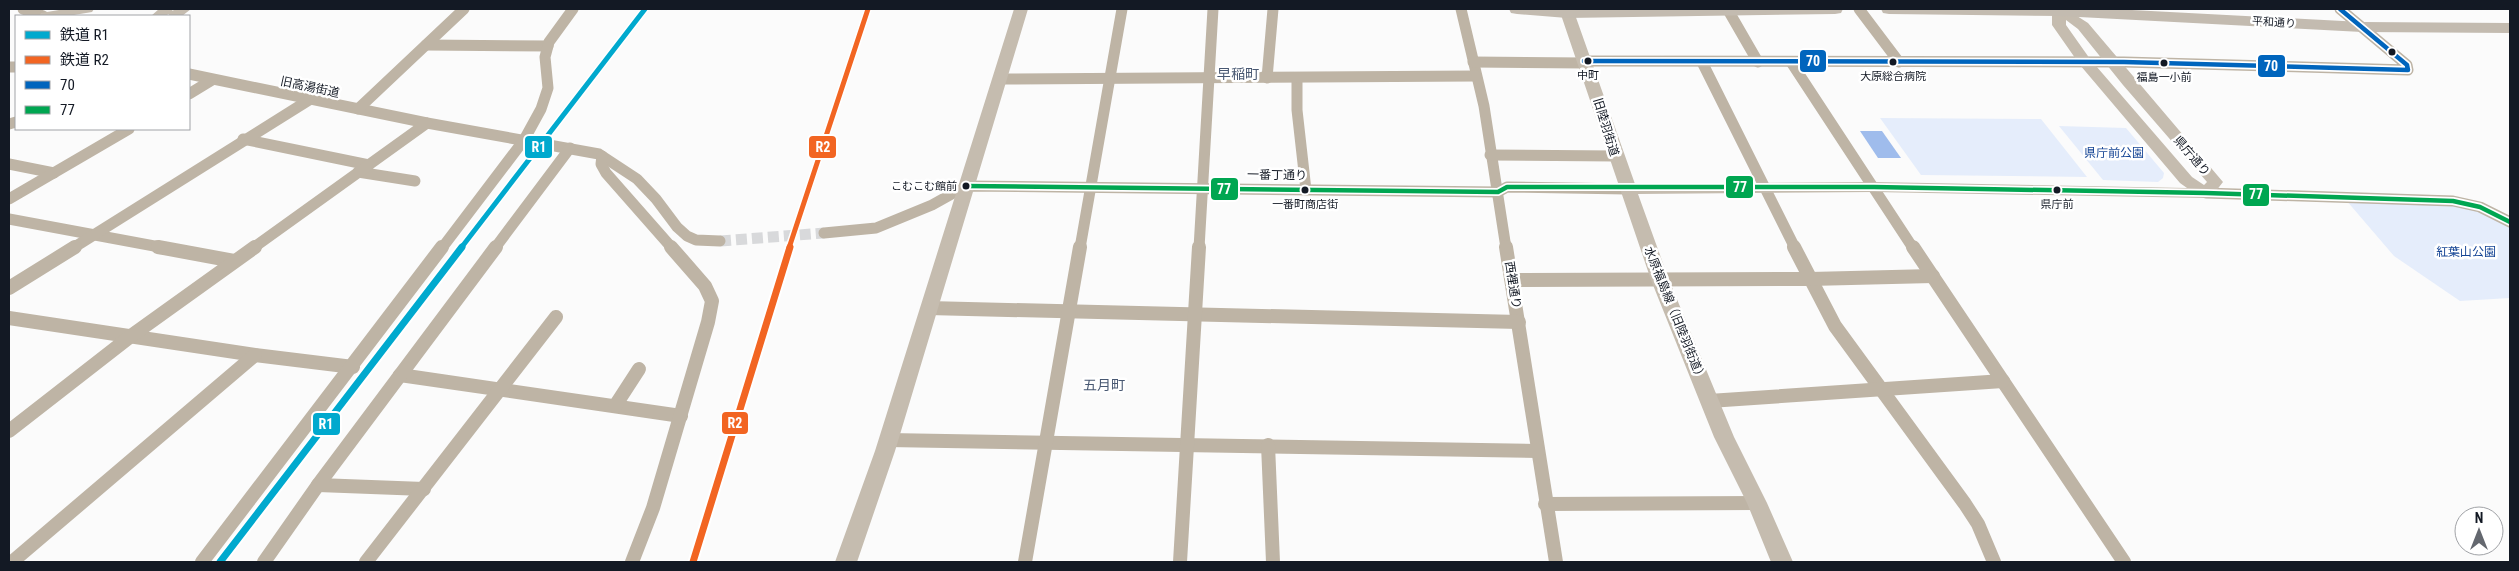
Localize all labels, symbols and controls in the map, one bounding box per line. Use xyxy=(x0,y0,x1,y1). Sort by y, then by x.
street label: 平和通り xyxy=(2252,14,2296,31)
legend xyxy=(15,15,190,130)
text: 鉄道 R1 xyxy=(60,26,109,44)
unlabelled marker xyxy=(2387,47,2397,57)
line badge: 70 xyxy=(1799,49,1827,73)
text: 鉄道 R2 xyxy=(60,51,109,69)
text: 70 xyxy=(1806,53,1820,69)
line badge: 70 xyxy=(2257,54,2286,78)
marker: 中町 xyxy=(1583,56,1593,66)
marker: 大原総合病院 xyxy=(1888,57,1898,67)
marker: 福島一小前 xyxy=(2159,58,2169,68)
text: 70 xyxy=(2264,58,2278,74)
district label: 早稲町 xyxy=(1217,66,1259,82)
place label: 中町 xyxy=(1577,69,1599,82)
place label: 大原総合病院 xyxy=(1860,70,1926,83)
place label: 福島一小前 xyxy=(2137,71,2192,84)
street label: 旧高湯街道 xyxy=(279,74,341,100)
text: 70 xyxy=(60,76,75,94)
street label: 旧陸羽街道 xyxy=(1591,96,1621,158)
text: 77 xyxy=(60,101,75,119)
street label: 県庁通り xyxy=(2171,133,2213,179)
line badge: R1 xyxy=(524,135,553,159)
line badge: R2 xyxy=(808,135,837,159)
text: R1 xyxy=(532,139,546,155)
text: R2 xyxy=(816,139,830,155)
park label: 県庁前公園 xyxy=(2084,146,2144,160)
street label: 一番丁通り xyxy=(1247,167,1307,183)
line badge: 77 xyxy=(1725,175,1754,199)
line badge: 77 xyxy=(1210,177,1239,201)
text: 77 xyxy=(1733,179,1747,195)
place label: こむこむ館前 xyxy=(891,180,957,193)
marker: こむこむ館前 xyxy=(961,181,971,191)
text: 77 xyxy=(1217,181,1231,197)
line badge: 77 xyxy=(2242,183,2270,207)
marker: 一番町商店街 xyxy=(1300,185,1310,195)
marker: 県庁前 xyxy=(2052,185,2062,195)
text: 77 xyxy=(2249,186,2263,202)
place label: 一番町商店街 xyxy=(1272,198,1338,211)
place label: 県庁前 xyxy=(2041,198,2074,211)
street label: 水原福島線（旧陸羽街道） xyxy=(1642,245,1708,383)
park label: 紅葉山公園 xyxy=(2436,245,2496,259)
street label: 西裡通り xyxy=(1502,260,1524,310)
district label: 五月町 xyxy=(1083,377,1125,393)
line badge: R2 xyxy=(721,411,749,435)
line badge: R1 xyxy=(312,412,341,436)
text: R2 xyxy=(728,415,742,431)
text: R1 xyxy=(319,416,333,432)
north arrow xyxy=(2454,506,2504,556)
text: N xyxy=(2475,510,2483,526)

